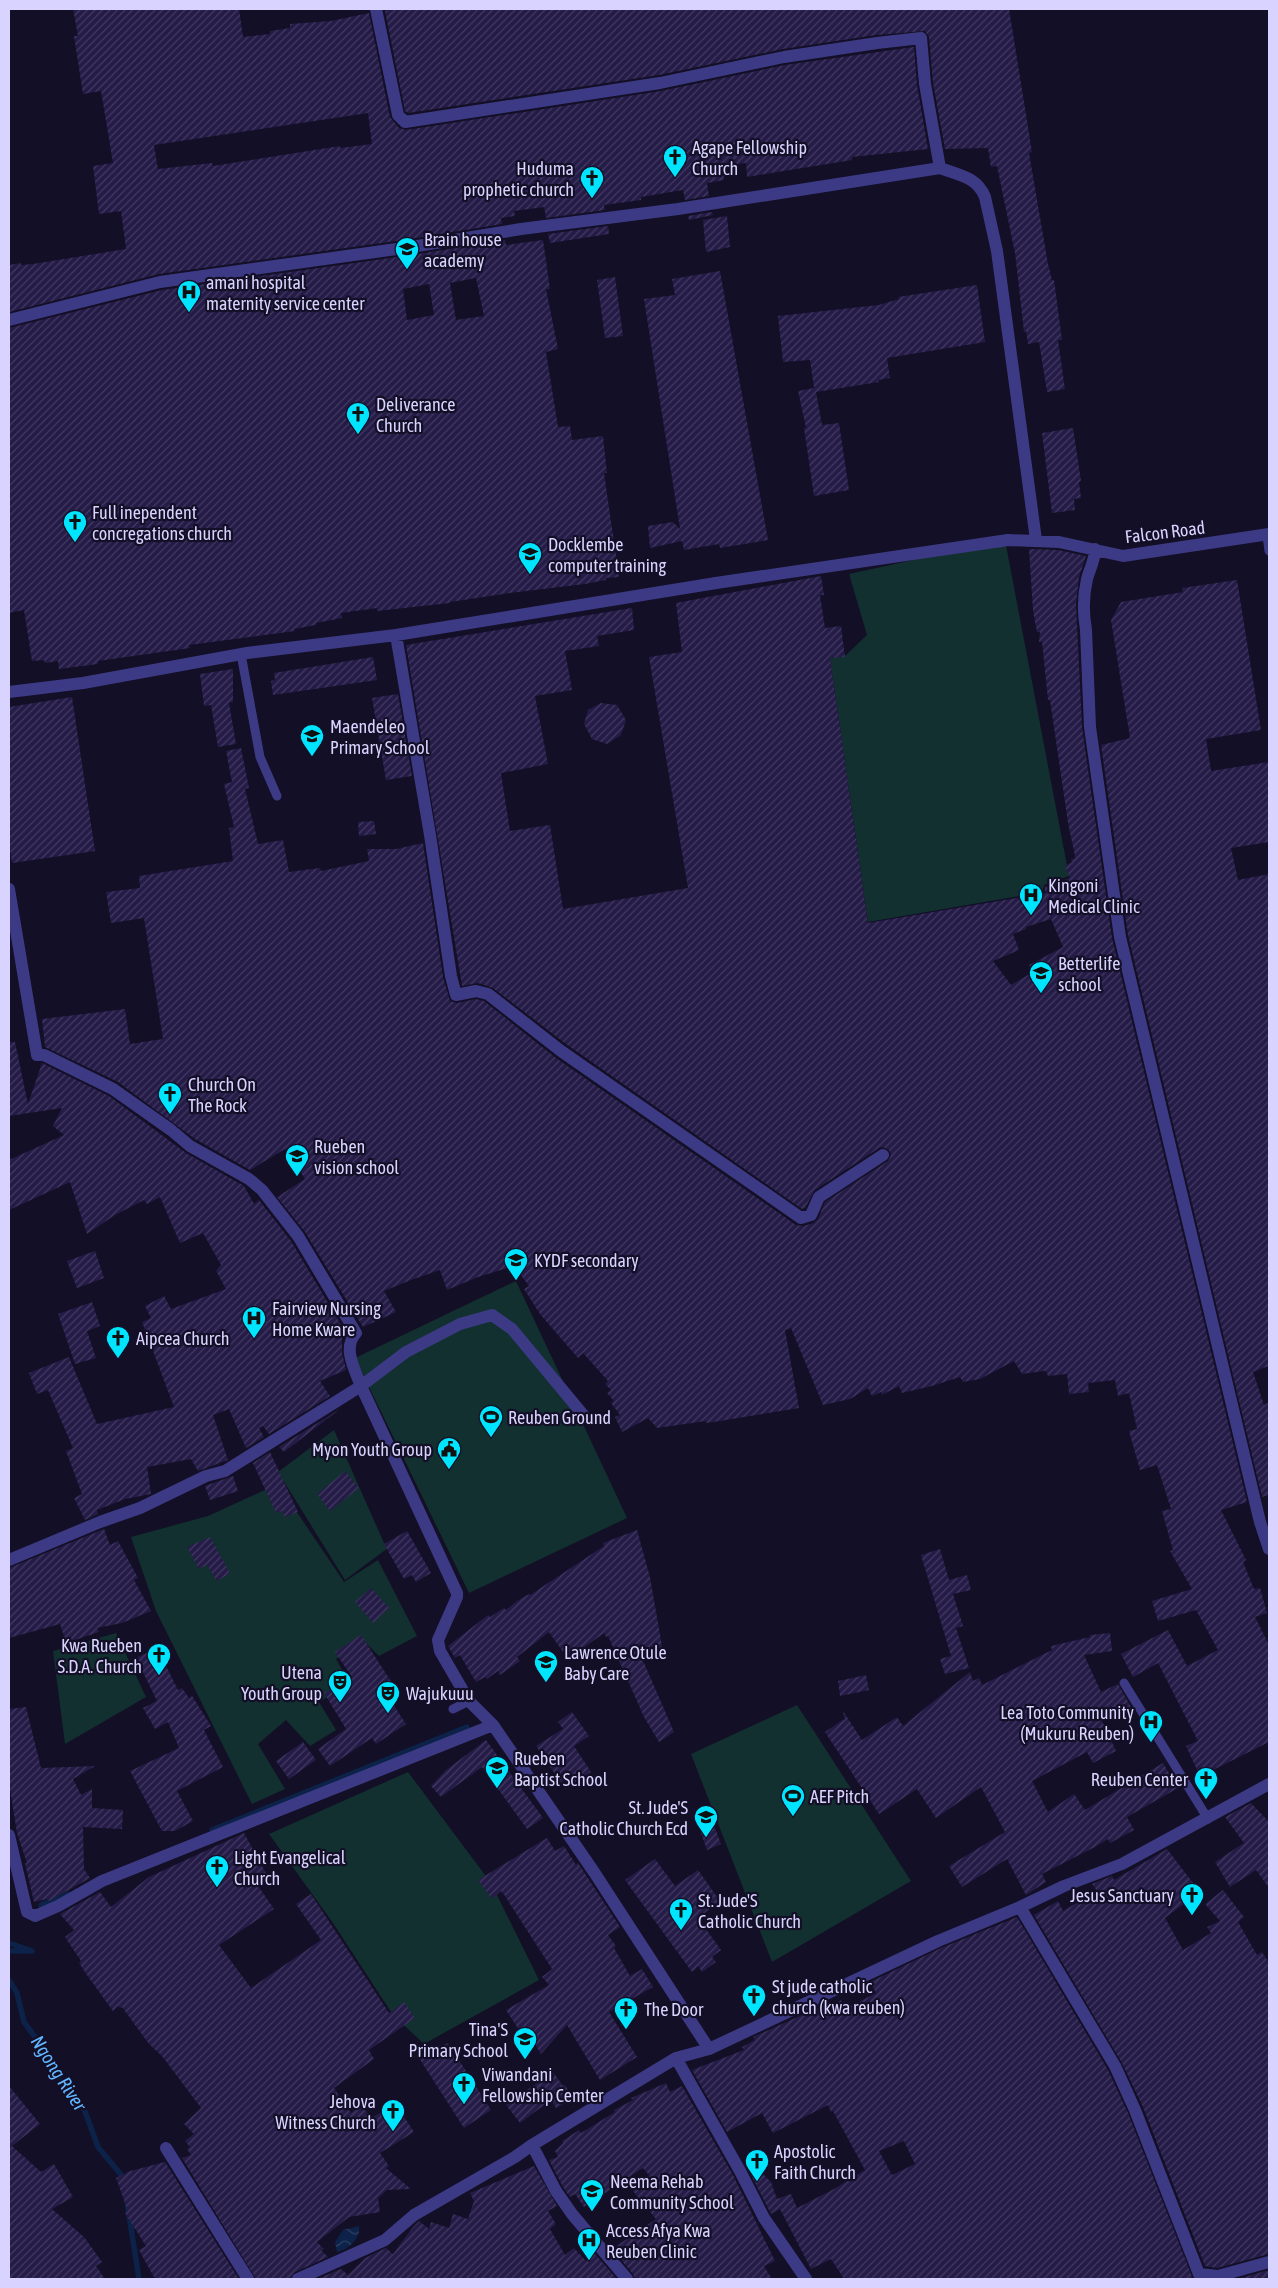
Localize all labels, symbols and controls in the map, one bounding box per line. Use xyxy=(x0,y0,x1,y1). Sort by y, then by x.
place label: Agape Fellowship Church xyxy=(692,137,807,179)
church icon: Agape Fellowship Church xyxy=(662,144,688,178)
place label: Huduma prophetic church xyxy=(463,158,574,200)
church icon: Huduma prophetic church xyxy=(579,165,605,199)
place label: Brain house academy xyxy=(424,229,502,271)
school or university icon: Brain house academy xyxy=(394,236,420,270)
place label: amani hospital maternity service center xyxy=(206,272,365,314)
hospital icon: amani hospital maternity service center xyxy=(176,279,202,313)
place label: Deliverance Church xyxy=(376,394,455,436)
church icon: Deliverance Church xyxy=(345,401,371,435)
place label: Full inependent concregations church xyxy=(92,502,232,544)
church icon: Full inependent concregations church xyxy=(62,509,88,543)
street label: Falcon Road xyxy=(1124,517,1206,547)
place label: Docklembe computer training xyxy=(548,534,667,576)
school or university icon: Docklembe computer training xyxy=(517,541,543,575)
place label: Maendeleo Primary School xyxy=(330,716,430,758)
school or university icon: Maendeleo Primary School xyxy=(299,723,325,757)
place label: Kingoni Medical Clinic xyxy=(1048,875,1140,917)
hospital icon: Kingoni Medical Clinic xyxy=(1018,882,1044,916)
place label: Betterlife school xyxy=(1058,953,1120,995)
school or university icon: Betterlife school xyxy=(1028,960,1054,994)
place label: Church On The Rock xyxy=(188,1074,256,1116)
church icon: Church On The Rock xyxy=(157,1081,183,1115)
place label: Rueben vision school xyxy=(314,1136,399,1178)
school or university icon: Rueben vision school xyxy=(284,1143,310,1177)
school or university icon: KYDF secondary xyxy=(503,1247,529,1281)
place label: KYDF secondary xyxy=(534,1250,639,1271)
place label: Fairview Nursing Home Kware xyxy=(272,1298,381,1340)
hospital icon: Fairview Nursing Home Kware xyxy=(241,1305,267,1339)
church icon: Aipcea Church xyxy=(105,1325,131,1359)
place label: Aipcea Church xyxy=(136,1328,229,1349)
sports icon: Reuben Ground xyxy=(478,1404,504,1438)
place label: Reuben Ground xyxy=(508,1407,611,1428)
public building icon: Myon Youth Group xyxy=(436,1436,462,1470)
place label: Myon Youth Group xyxy=(312,1439,432,1460)
place label: Kwa Rueben S.D.A. Church xyxy=(58,1635,142,1677)
church icon: Kwa Rueben S.D.A. Church xyxy=(146,1642,172,1676)
place label: Lawrence Otule Baby Care xyxy=(564,1642,667,1684)
school or university icon: Lawrence Otule Baby Care xyxy=(533,1649,559,1683)
place label: Utena Youth Group xyxy=(241,1662,322,1704)
theatre icon: Utena Youth Group xyxy=(327,1669,353,1703)
theatre icon: Wajukuuu xyxy=(375,1680,401,1714)
place label: Wajukuuu xyxy=(406,1683,474,1704)
place label: Lea Toto Community (Mukuru Reuben) xyxy=(1000,1702,1134,1744)
hospital icon: Lea Toto Community (Mukuru Reuben) xyxy=(1138,1709,1164,1743)
place label: Rueben Baptist School xyxy=(514,1748,608,1790)
school or university icon: Rueben Baptist School xyxy=(484,1755,510,1789)
church icon: Reuben Center xyxy=(1193,1766,1219,1800)
place label: Reuben Center xyxy=(1091,1769,1189,1790)
sports icon: AEF Pitch xyxy=(780,1783,806,1817)
place label: AEF Pitch xyxy=(810,1786,869,1807)
place label: St. Jude'S Catholic Church Ecd xyxy=(560,1797,688,1839)
school or university icon: St. Jude'S Catholic Church Ecd xyxy=(693,1804,719,1838)
place label: Light Evangelical Church xyxy=(234,1847,346,1889)
church icon: Light Evangelical Church xyxy=(204,1854,230,1888)
church icon: Jesus Sanctuary xyxy=(1179,1882,1205,1916)
place label: Jesus Sanctuary xyxy=(1070,1885,1174,1906)
place label: St. Jude'S Catholic Church xyxy=(698,1890,801,1932)
church icon: St. Jude'S Catholic Church xyxy=(668,1897,694,1931)
place label: St jude catholic church (kwa reuben) xyxy=(772,1976,905,2018)
church icon: St jude catholic church (kwa reuben) xyxy=(741,1983,767,2017)
church icon: The Door xyxy=(613,1996,639,2030)
place label: The Door xyxy=(644,1999,704,2020)
place label: Tina'S Primary School xyxy=(409,2019,508,2061)
school or university icon: Tina'S Primary School xyxy=(512,2026,538,2060)
water label: Ngong River xyxy=(27,2031,92,2116)
place label: Viwandani Fellowship Cemter xyxy=(482,2064,604,2106)
church icon: Viwandani Fellowship Cemter xyxy=(451,2071,477,2105)
place label: Jehova Witness Church xyxy=(275,2091,376,2133)
church icon: Jehova Witness Church xyxy=(380,2098,406,2132)
place label: Apostolic Faith Church xyxy=(774,2141,856,2183)
church icon: Apostolic Faith Church xyxy=(744,2148,770,2182)
place label: Neema Rehab Community School xyxy=(610,2171,734,2213)
school or university icon: Neema Rehab Community School xyxy=(579,2178,605,2212)
place label: Access Afya Kwa Reuben Clinic xyxy=(606,2220,711,2262)
hospital icon: Access Afya Kwa Reuben Clinic xyxy=(576,2227,602,2261)

